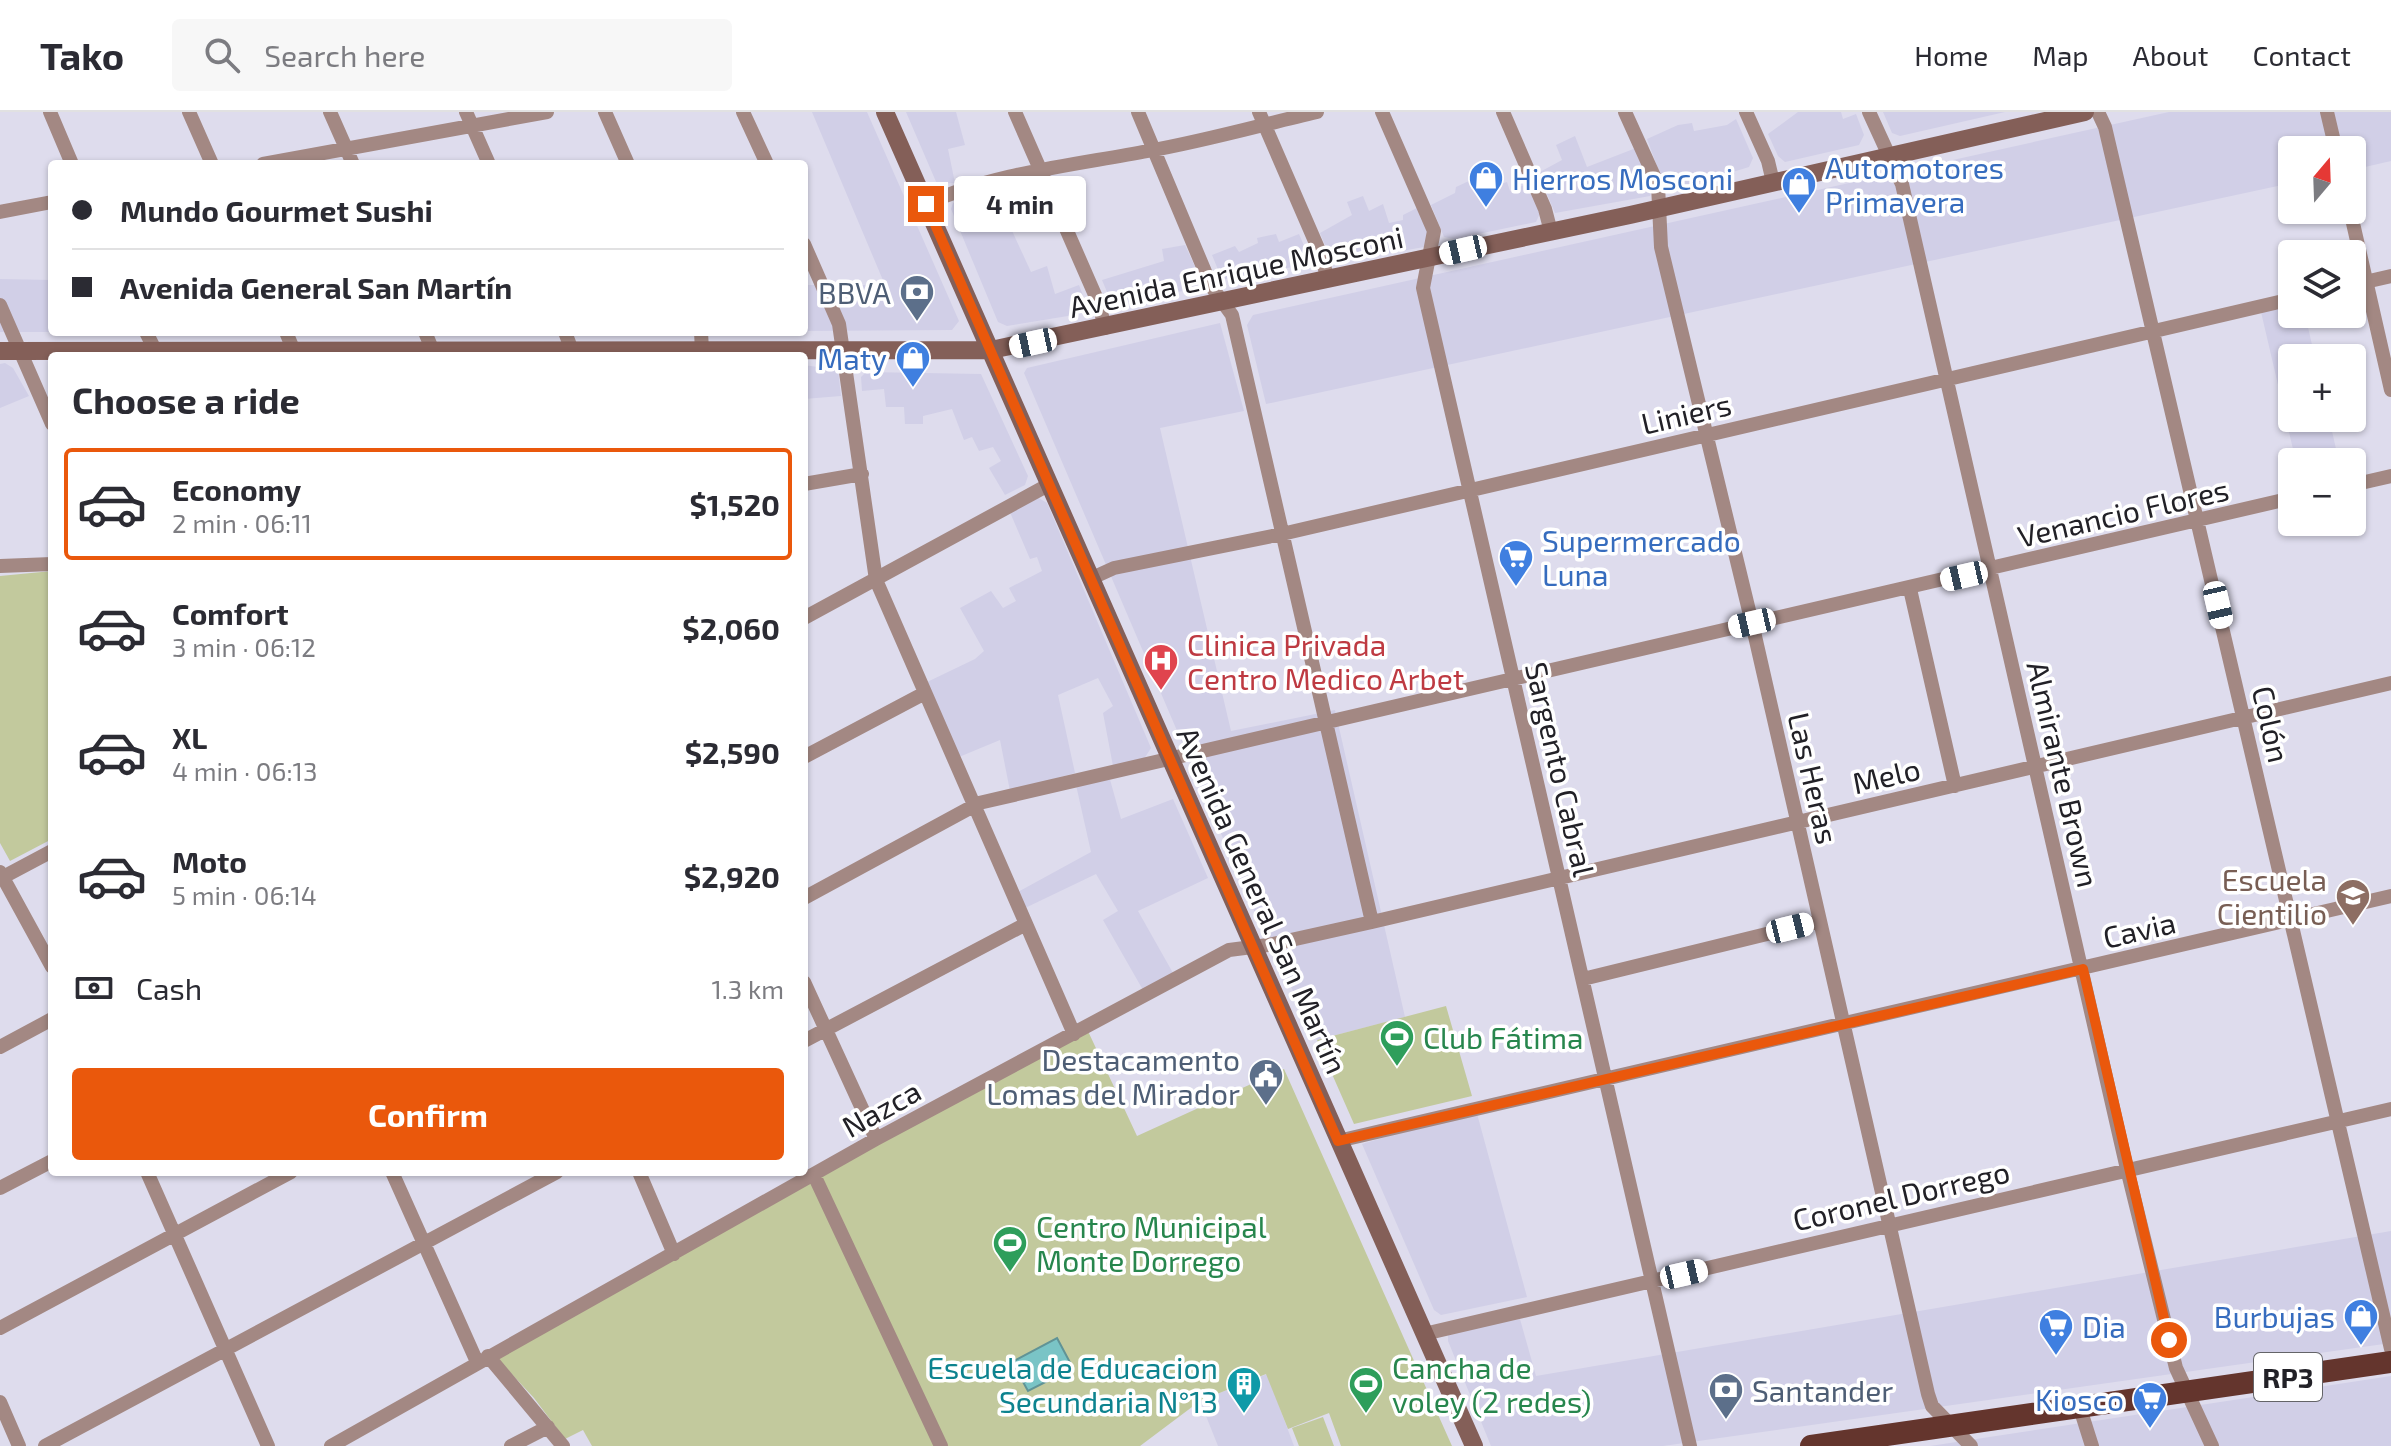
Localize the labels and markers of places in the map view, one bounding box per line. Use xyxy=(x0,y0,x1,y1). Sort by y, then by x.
place label: Automotores Primavera xyxy=(1825,149,2004,219)
shop icon: Hierros Mosconi xyxy=(1467,159,1505,209)
place label: Hierros Mosconi xyxy=(1512,160,1733,196)
shop icon: Automotores Primavera xyxy=(1780,165,1818,215)
bank icon: BBVA xyxy=(898,273,936,323)
place label: BBVA xyxy=(818,274,891,310)
shop icon: Maty xyxy=(894,339,932,389)
place label: Maty xyxy=(817,340,887,376)
place label: Supermercado Luna xyxy=(1542,522,1741,592)
supermarket icon: Supermercado Luna xyxy=(1497,538,1535,588)
place label: Clinica Privada Centro Medico Arbet xyxy=(1187,626,1464,696)
hospital icon: Clinica Privada Centro Medico Arbet xyxy=(1142,642,1180,692)
place label: Escuela Cientilio xyxy=(2217,861,2327,931)
school or university icon: Escuela Cientilio xyxy=(2334,877,2372,927)
sports icon: Club Fátima xyxy=(1378,1018,1416,1068)
place label: Club Fátima xyxy=(1423,1019,1583,1055)
place label: Destacamento Lomas del Mirador xyxy=(986,1041,1240,1111)
public building icon: Destacamento Lomas del Mirador xyxy=(1247,1057,1285,1107)
place label: Centro Municipal Monte Dorrego xyxy=(1036,1208,1267,1278)
sports icon: Centro Municipal Monte Dorrego xyxy=(991,1224,1029,1274)
shop icon: Burbujas xyxy=(2342,1297,2380,1347)
place label: Burbujas xyxy=(2214,1298,2335,1334)
supermarket icon: Dia xyxy=(2037,1307,2075,1357)
place label: Dia xyxy=(2082,1308,2126,1344)
place label: Escuela de Educacion Secundaria N°13 xyxy=(927,1349,1218,1419)
place label: Cancha de voley (2 redes) xyxy=(1392,1349,1591,1419)
building icon: Escuela de Educacion Secundaria N°13 xyxy=(1225,1365,1263,1415)
sports icon: Cancha de voley (2 redes) xyxy=(1347,1365,1385,1415)
bank icon: Santander xyxy=(1707,1371,1745,1421)
place label: Santander xyxy=(1752,1372,1893,1408)
supermarket icon: Kiosco xyxy=(2131,1380,2169,1430)
place label: Kiosco xyxy=(2035,1381,2124,1417)

